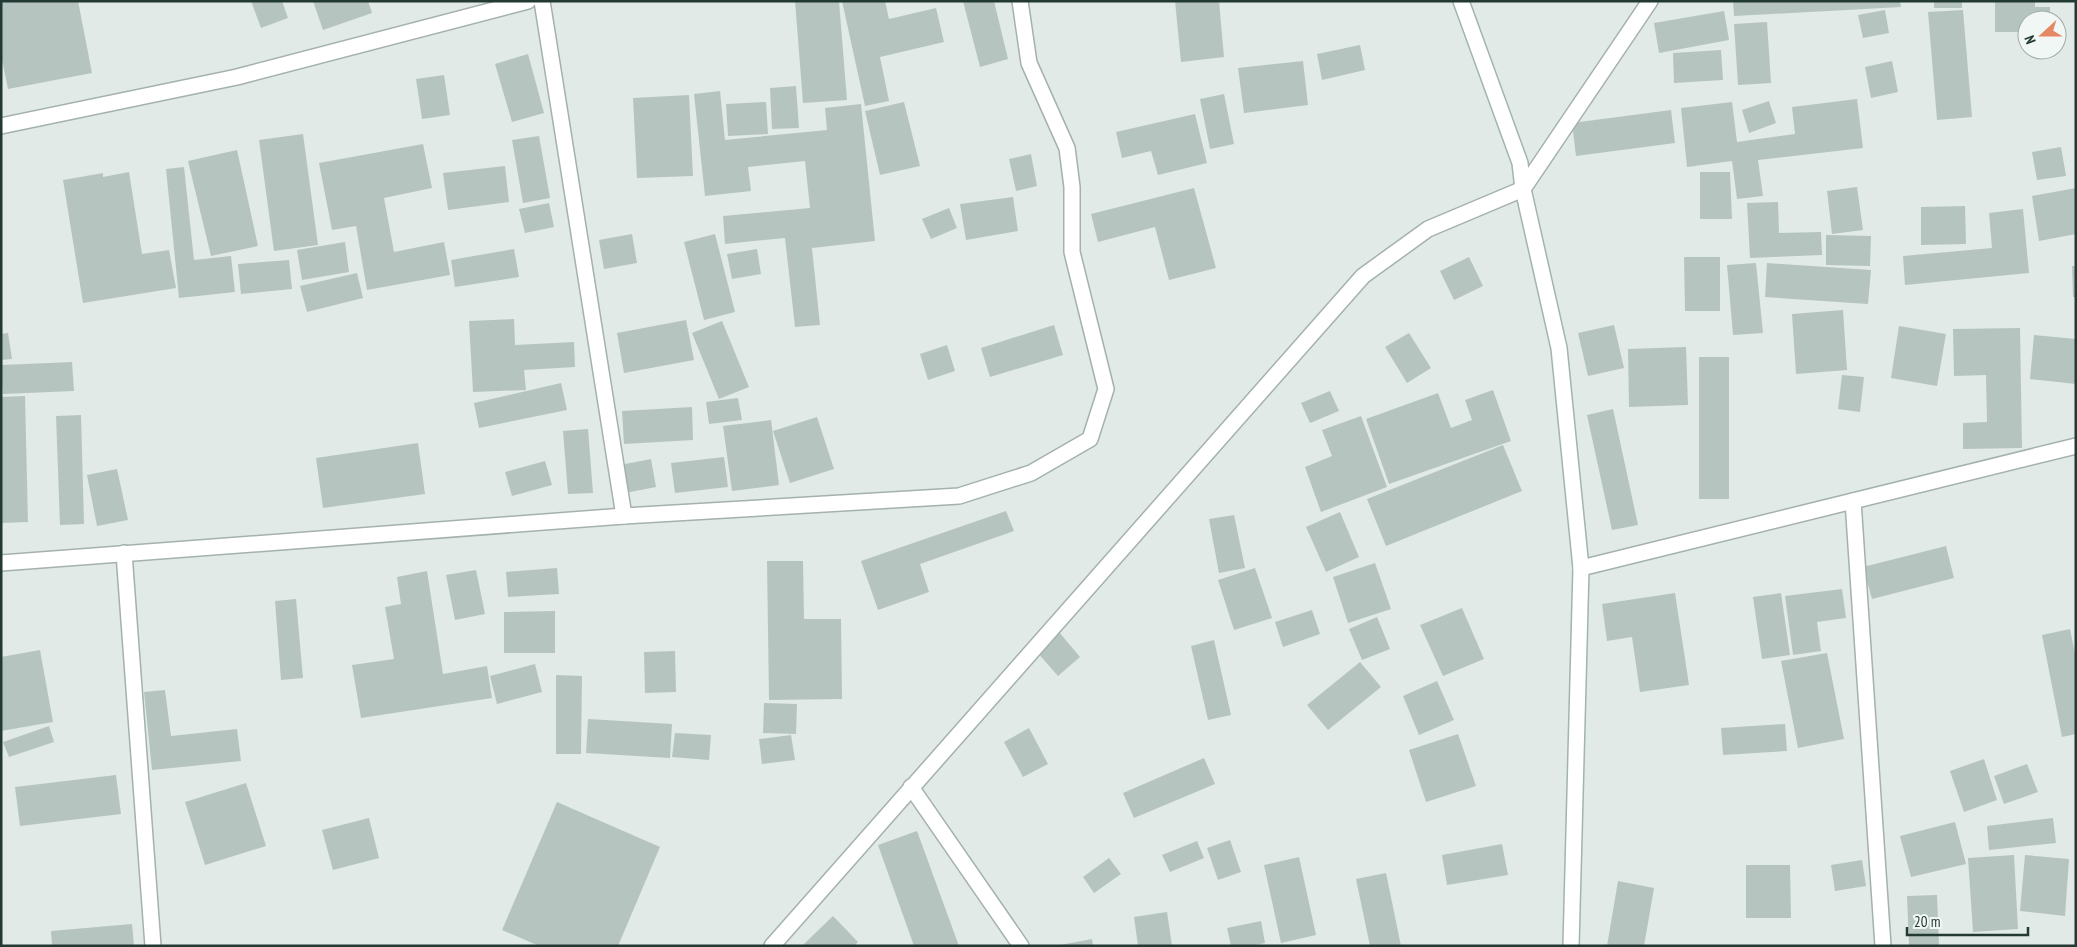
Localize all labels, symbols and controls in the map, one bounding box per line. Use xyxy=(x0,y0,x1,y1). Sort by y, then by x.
north arrow xyxy=(2017,10,2067,60)
text: N xyxy=(2020,33,2040,46)
scale bar xyxy=(1907,904,2028,936)
text: 20 m xyxy=(1914,912,1940,931)

